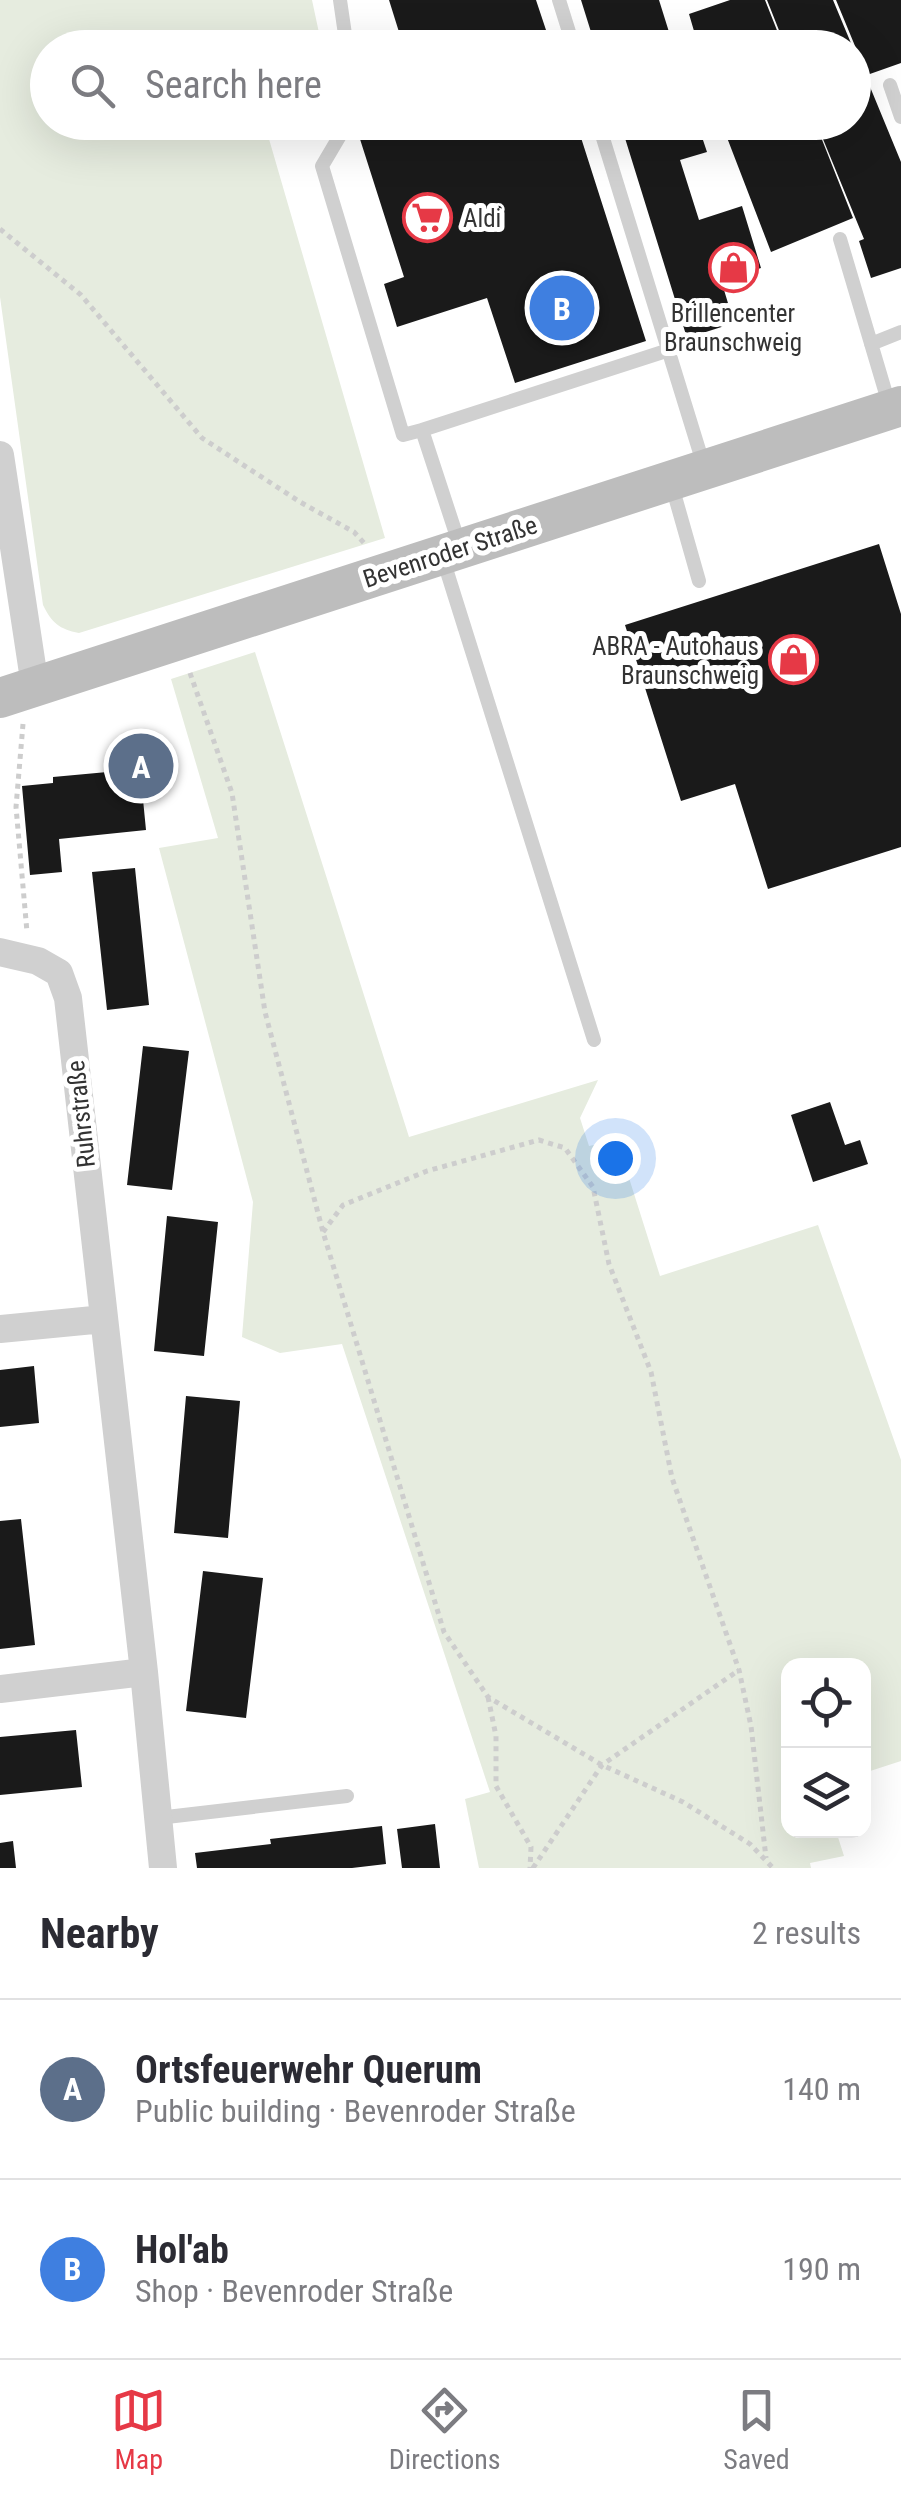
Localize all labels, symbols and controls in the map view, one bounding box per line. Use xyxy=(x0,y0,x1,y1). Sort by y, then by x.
search box xyxy=(30,30,871,140)
icon: search xyxy=(65,58,120,113)
text: Search here xyxy=(145,63,322,107)
supermarket icon: Aldi xyxy=(402,192,454,244)
place label: Aldi xyxy=(463,204,501,233)
shop icon: Brillencenter Braunschweig xyxy=(707,241,759,293)
pin: B xyxy=(530,270,594,346)
place label: Brillencenter Braunschweig xyxy=(664,299,802,357)
street label: Bevenroder Straße xyxy=(359,510,541,594)
place label: ABRA - Autohaus Braunschweig xyxy=(592,632,759,690)
shop icon: ABRA - Autohaus Braunschweig xyxy=(768,634,820,686)
pin: A xyxy=(108,728,174,804)
street label: Ruhrstraße xyxy=(61,1059,101,1169)
your location xyxy=(590,1133,641,1184)
map controls xyxy=(781,1658,871,1838)
button: locate xyxy=(781,1658,871,1748)
button: layers xyxy=(781,1748,871,1838)
text: Nearby xyxy=(40,1909,159,1958)
text: 2 results xyxy=(752,1914,861,1952)
text: Ortsfeuerwehr Querum xyxy=(135,2048,482,2092)
text: A xyxy=(63,2070,82,2108)
text: 140 m xyxy=(782,2070,861,2108)
text: Public building · Bevenroder Straße xyxy=(135,2092,576,2130)
text: Hol'ab xyxy=(135,2228,229,2272)
text: B xyxy=(64,2250,81,2288)
text: 190 m xyxy=(782,2250,861,2288)
text: Shop · Bevenroder Straße xyxy=(135,2272,453,2310)
tab: Map xyxy=(111,2383,166,2476)
tab: Directions xyxy=(389,2383,501,2476)
tab: Saved xyxy=(723,2383,790,2476)

